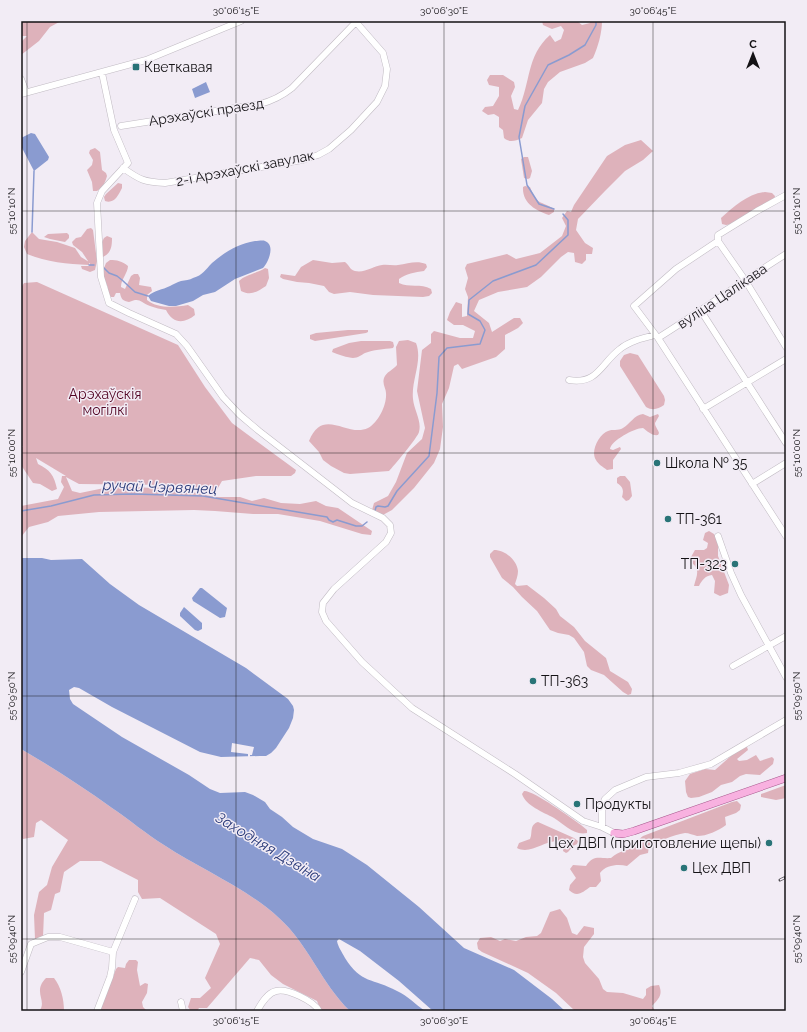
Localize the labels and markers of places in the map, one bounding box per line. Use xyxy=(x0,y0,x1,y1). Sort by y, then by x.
place label: Кветкавая xyxy=(144,59,213,75)
marker: Кветкавая xyxy=(131,62,141,72)
place label: Школа № 35 xyxy=(665,455,748,471)
marker: Школа № 35 xyxy=(652,458,662,468)
place label: ТП-361 xyxy=(676,511,722,527)
marker: ТП-361 xyxy=(663,514,673,524)
place label: ТП-323 xyxy=(681,556,727,572)
marker: ТП-323 xyxy=(730,559,740,569)
place label: ТП-363 xyxy=(541,673,588,689)
marker: ТП-363 xyxy=(528,676,538,686)
place label: Продукты xyxy=(585,796,651,812)
marker: Продукты xyxy=(572,799,582,809)
place label: Цех ДВП (приготовление щепы) xyxy=(548,835,761,851)
marker: Цех ДВП (приготовление щепы) xyxy=(764,838,774,848)
place label: Цех ДВП xyxy=(692,860,751,876)
marker: Цех ДВП xyxy=(679,863,689,873)

